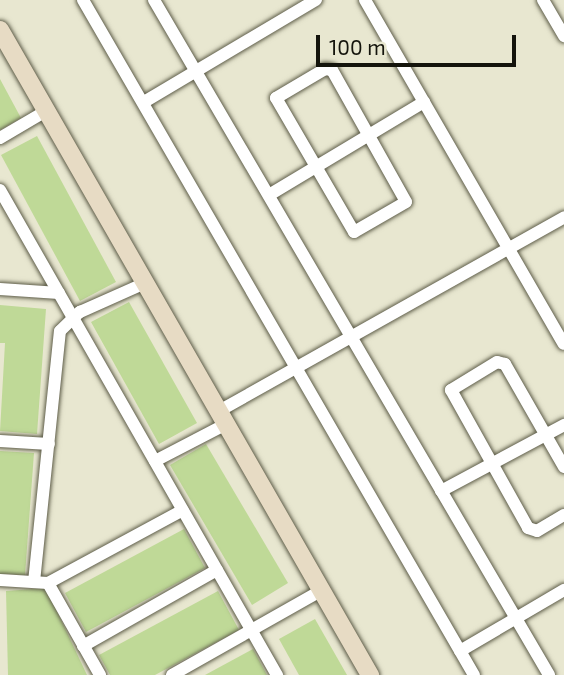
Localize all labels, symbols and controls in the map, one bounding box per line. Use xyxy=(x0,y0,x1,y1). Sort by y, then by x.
scale bar xyxy=(319,21,518,65)
text: 100 m xyxy=(329,34,386,59)

